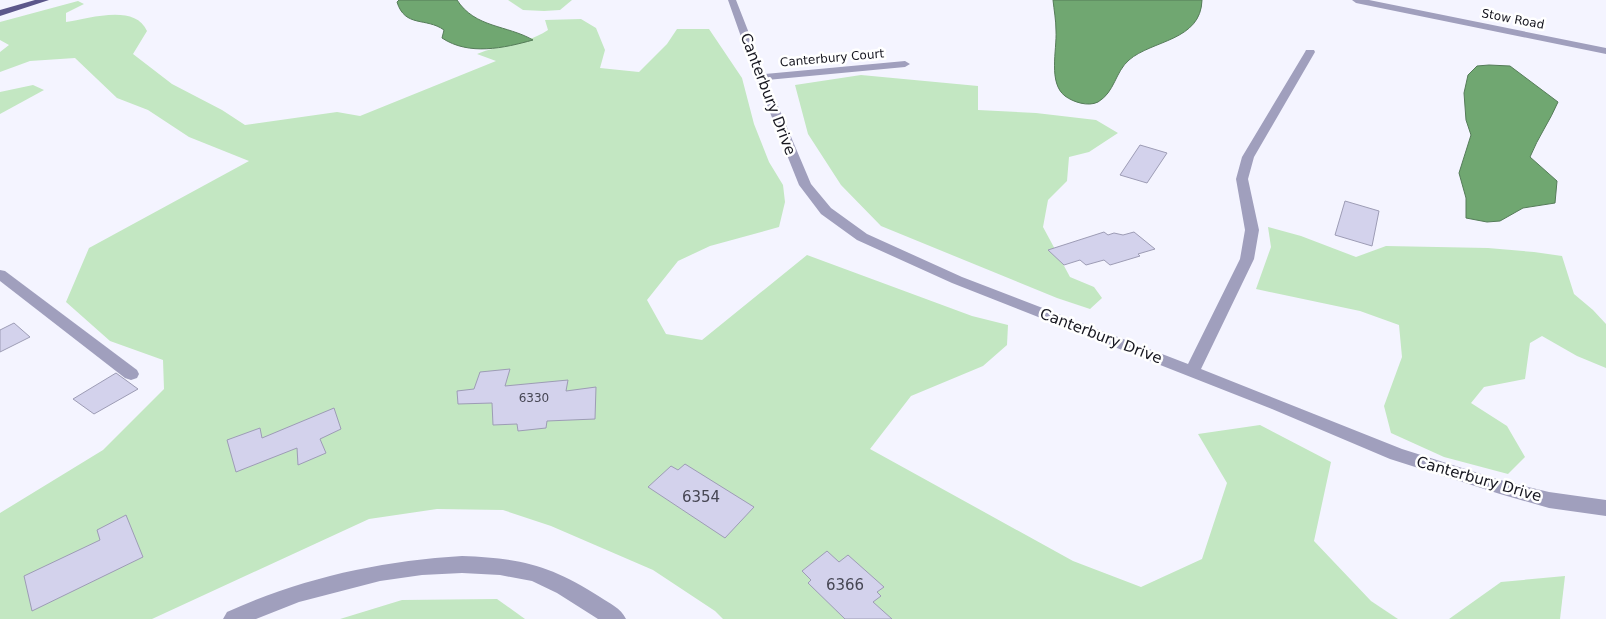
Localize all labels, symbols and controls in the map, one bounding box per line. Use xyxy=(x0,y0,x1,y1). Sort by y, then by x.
street label: Stow Road xyxy=(1481,6,1545,32)
street label: Canterbury Drive xyxy=(736,30,800,158)
street label: Canterbury Court xyxy=(779,46,885,70)
street label: Canterbury Drive xyxy=(1037,304,1165,368)
house number: 6330 xyxy=(519,391,549,405)
street label: Canterbury Drive xyxy=(1414,453,1544,505)
house number: 6354 xyxy=(682,488,720,506)
house number: 6366 xyxy=(826,576,864,594)

